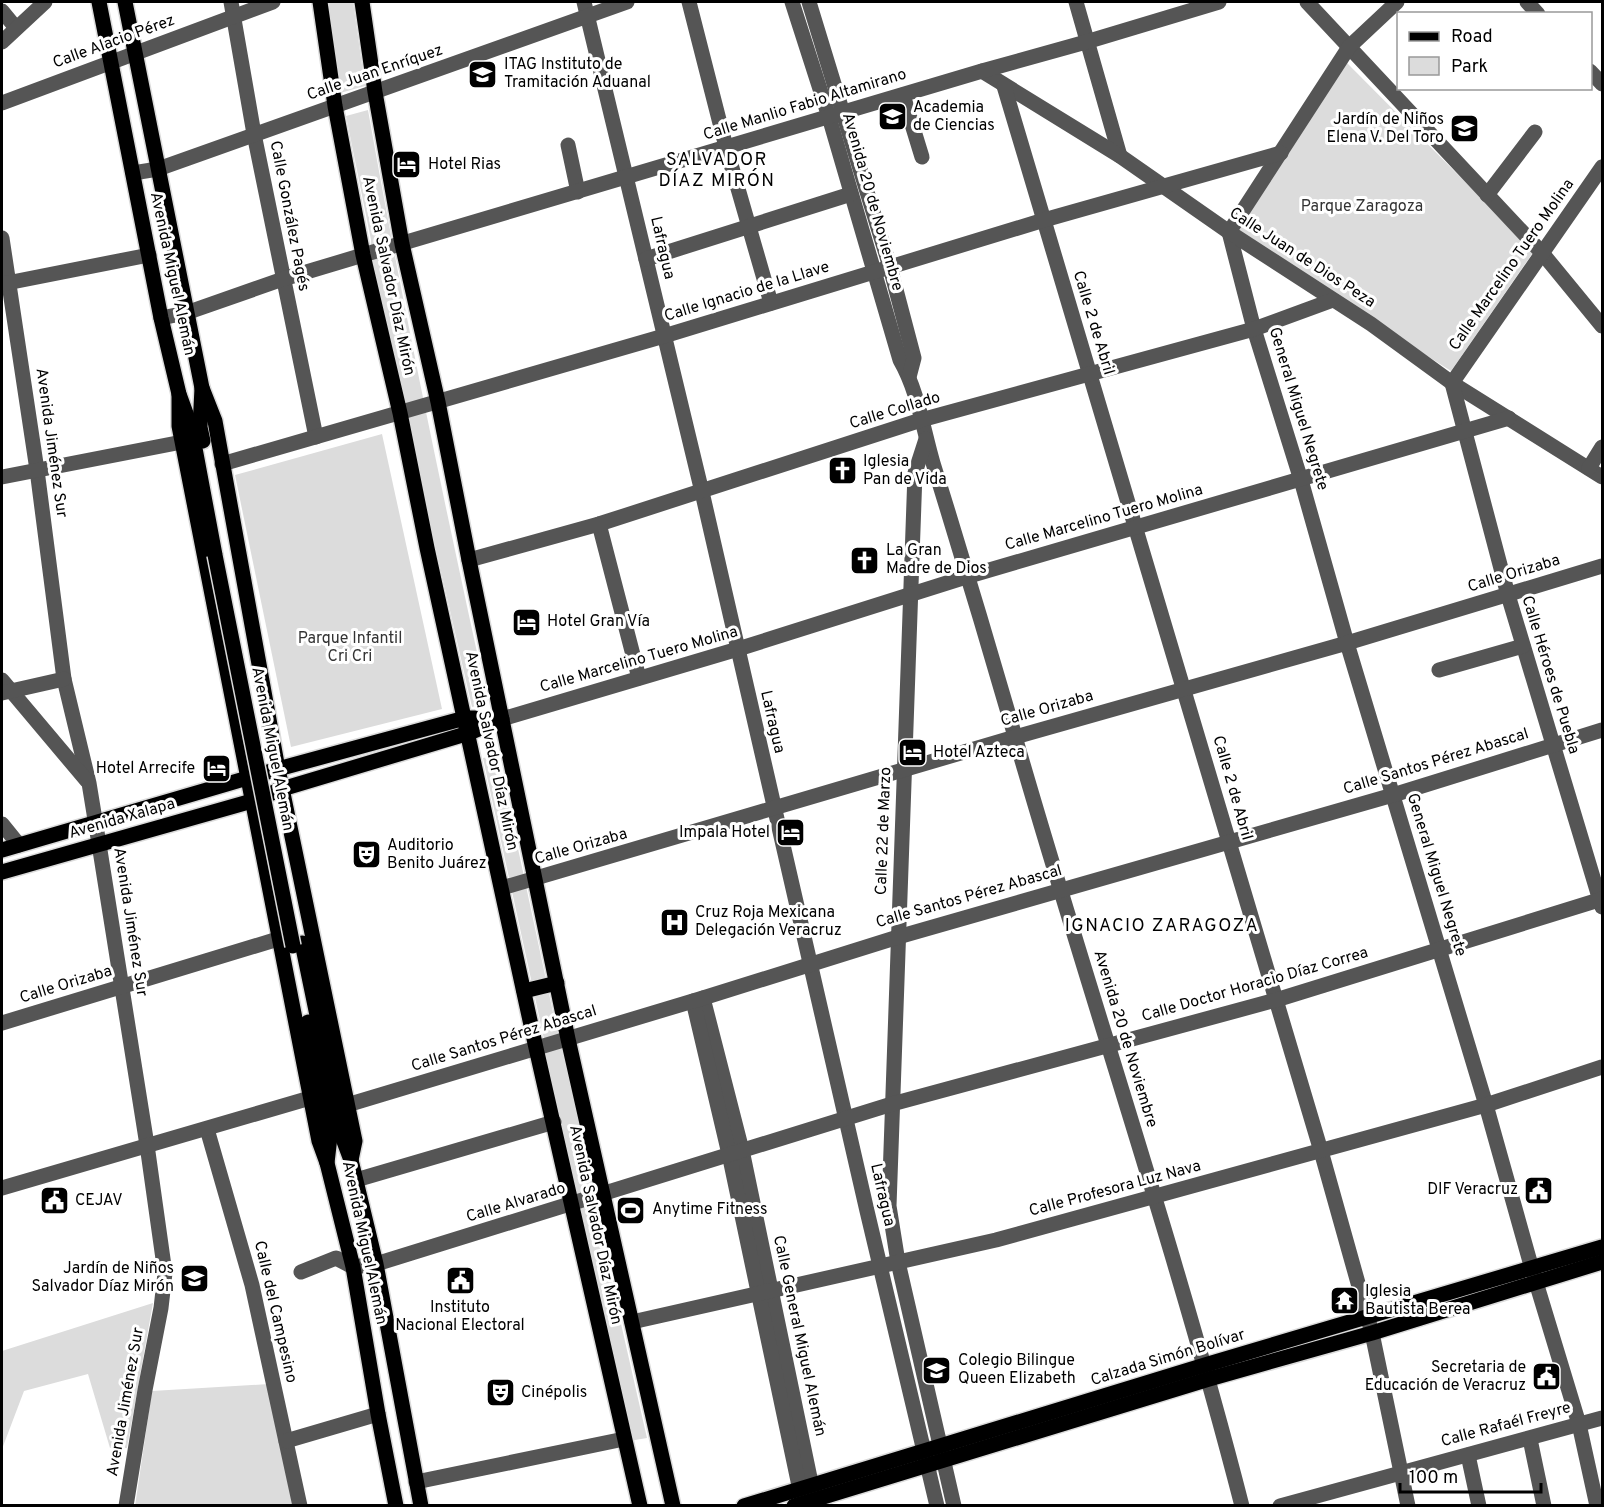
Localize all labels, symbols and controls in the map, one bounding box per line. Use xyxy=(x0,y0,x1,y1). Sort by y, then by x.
street label: Calle Alacio Pérez xyxy=(50,11,178,73)
legend xyxy=(1397,12,1592,90)
text: Road xyxy=(1451,26,1493,49)
street label: Calle Juan Enríquez xyxy=(304,40,446,106)
place label: ITAG Instituto de Tramitación Aduanal xyxy=(504,55,651,93)
text: Park xyxy=(1451,56,1488,79)
school or university icon: ITAG Instituto de Tramitación Aduanal xyxy=(467,58,499,90)
street label: Calle Manlio Fabio Altamirano xyxy=(701,64,909,145)
place label: Academia de Ciencias xyxy=(913,98,995,136)
school or university icon: Academia de Ciencias xyxy=(876,101,908,133)
place label: Jardín de Niños Elena V. Del Toro xyxy=(1326,110,1444,148)
street label: Avenida 20 de Noviembre xyxy=(837,111,907,293)
school or university icon: Jardín de Niños Elena V. Del Toro xyxy=(1449,113,1481,145)
street label: Calle González Pagés xyxy=(265,139,313,293)
hotel icon: Hotel Rias xyxy=(391,149,423,181)
district label: SALVADOR DÍAZ MIRÓN xyxy=(658,149,776,193)
place label: Hotel Rias xyxy=(428,155,501,175)
street label: Avenida Salvador Díaz Mirón xyxy=(357,174,419,378)
street label: Calle Marcelino Tuero Molina xyxy=(1445,175,1579,355)
street label: Avenida Miguel Alemán xyxy=(145,190,199,358)
park label: Parque Zaragoza xyxy=(1301,197,1423,217)
street label: Calle Juan de Dios Peza xyxy=(1225,203,1379,313)
street label: Lafragua xyxy=(645,215,679,281)
street label: Calle Ignacio de la Llave xyxy=(662,257,832,327)
street label: Calle 2 de Abril xyxy=(1068,268,1118,378)
street label: General Miguel Negrete xyxy=(1264,325,1332,493)
street label: Avenida Jiménez Sur xyxy=(31,367,71,519)
street label: Calle Collado xyxy=(847,388,943,434)
place label: Iglesia Pan de Vida xyxy=(863,452,947,490)
church icon: Iglesia Pan de Vida xyxy=(826,455,858,487)
street label: Calle Marcelino Tuero Molina xyxy=(1003,480,1205,556)
place label: La Gran Madre de Dios xyxy=(886,541,987,579)
church icon: La Gran Madre de Dios xyxy=(849,544,881,576)
street label: Calle Orizaba xyxy=(1465,550,1563,598)
street label: Calle Héroes de Puebla xyxy=(1516,593,1584,757)
hotel icon: Hotel Gran Vía xyxy=(510,606,542,638)
place label: Hotel Gran Vía xyxy=(547,612,650,632)
street label: Calle Marcelino Tuero Molina xyxy=(538,622,740,698)
park label: Parque Infantil Cri Cri xyxy=(298,629,402,667)
street label: Avenida Salvador Díaz Mirón xyxy=(460,649,522,853)
street label: Avenida Miguel Alemán xyxy=(246,665,298,833)
street label: Calle Orizaba xyxy=(998,686,1096,732)
street label: Lafragua xyxy=(755,689,789,755)
street label: Calle Santos Pérez Abascal xyxy=(1341,724,1531,800)
street label: Calle 2 de Abril xyxy=(1208,733,1256,843)
hotel icon: Hotel Azteca xyxy=(896,737,928,769)
place label: Hotel Azteca xyxy=(933,743,1025,763)
hotel icon: Hotel Arrecife xyxy=(200,753,232,785)
place label: Hotel Arrecife xyxy=(96,759,195,779)
street label: Calle 22 de Marzo xyxy=(872,767,896,895)
street label: General Miguel Negrete xyxy=(1402,791,1470,959)
street label: Avenida Xalapa xyxy=(67,794,177,844)
hotel icon: Impala Hotel xyxy=(775,817,807,849)
place label: Impala Hotel xyxy=(679,823,770,843)
street label: Calle Orizaba xyxy=(532,824,630,870)
place label: Auditorio Benito Juárez xyxy=(387,836,487,874)
theatre icon: Auditorio Benito Juárez xyxy=(350,839,382,871)
street label: Avenida Jiménez Sur xyxy=(108,846,152,998)
street label: Calle Santos Pérez Abascal xyxy=(874,861,1064,933)
place label: Cruz Roja Mexicana Delegación Veracruz xyxy=(695,903,842,941)
hospital icon: Cruz Roja Mexicana Delegación Veracruz xyxy=(658,906,690,938)
district label: IGNACIO ZARAGOZA xyxy=(1065,915,1259,938)
street label: Calle Doctor Horacio Díaz Correa xyxy=(1139,943,1371,1027)
street label: Avenida 20 de Noviembre xyxy=(1088,948,1162,1130)
street label: Calle Orizaba xyxy=(17,961,115,1009)
street label: Calle Santos Pérez Abascal xyxy=(409,1001,599,1077)
street label: Avenida Salvador Díaz Mirón xyxy=(564,1123,626,1327)
street label: Calle Profesora Luz Nava xyxy=(1027,1156,1203,1222)
street label: Avenida Miguel Alemán xyxy=(337,1159,391,1327)
street label: Lafragua xyxy=(865,1162,899,1228)
public building icon: DIF Veracruz xyxy=(1523,1174,1555,1206)
street label: Calle Alvarado xyxy=(464,1178,568,1228)
place label: DIF Veracruz xyxy=(1427,1180,1518,1200)
public building icon: CEJAV xyxy=(38,1185,70,1217)
place label: CEJAV xyxy=(75,1191,123,1211)
sports icon: Anytime Fitness xyxy=(615,1194,647,1226)
place label: Anytime Fitness xyxy=(652,1200,768,1220)
street label: Calle General Miguel Alemán xyxy=(768,1234,830,1438)
street label: Calle del Campesino xyxy=(249,1239,301,1385)
place label: Jardín de Niños Salvador Díaz Mirón xyxy=(32,1259,174,1297)
school or university icon: Jardín de Niños Salvador Díaz Mirón xyxy=(179,1262,211,1294)
public building icon: Instituto Nacional Electoral xyxy=(444,1264,476,1296)
place label: Iglesia Bautista Berea xyxy=(1365,1282,1470,1320)
temple icon: Iglesia Bautista Berea xyxy=(1328,1285,1360,1317)
place label: Instituto Nacional Electoral xyxy=(395,1298,525,1336)
street label: Calzada Simón Bolívar xyxy=(1088,1325,1248,1391)
street label: Avenida Jiménez Sur xyxy=(103,1326,149,1478)
place label: Colegio Bilingue Queen Elizabeth xyxy=(958,1351,1076,1389)
school or university icon: Colegio Bilingue Queen Elizabeth xyxy=(921,1354,953,1386)
place label: Secretaria de Educación de Veracruz xyxy=(1365,1358,1526,1396)
public building icon: Secretaria de Educación de Veracruz xyxy=(1531,1361,1563,1393)
theatre icon: Cinépolis xyxy=(484,1377,516,1409)
place label: Cinépolis xyxy=(521,1383,587,1403)
street label: Calle Rafaél Freyre xyxy=(1439,1398,1573,1452)
scale bar xyxy=(1400,1456,1541,1494)
text: 100 m xyxy=(1409,1467,1458,1490)

